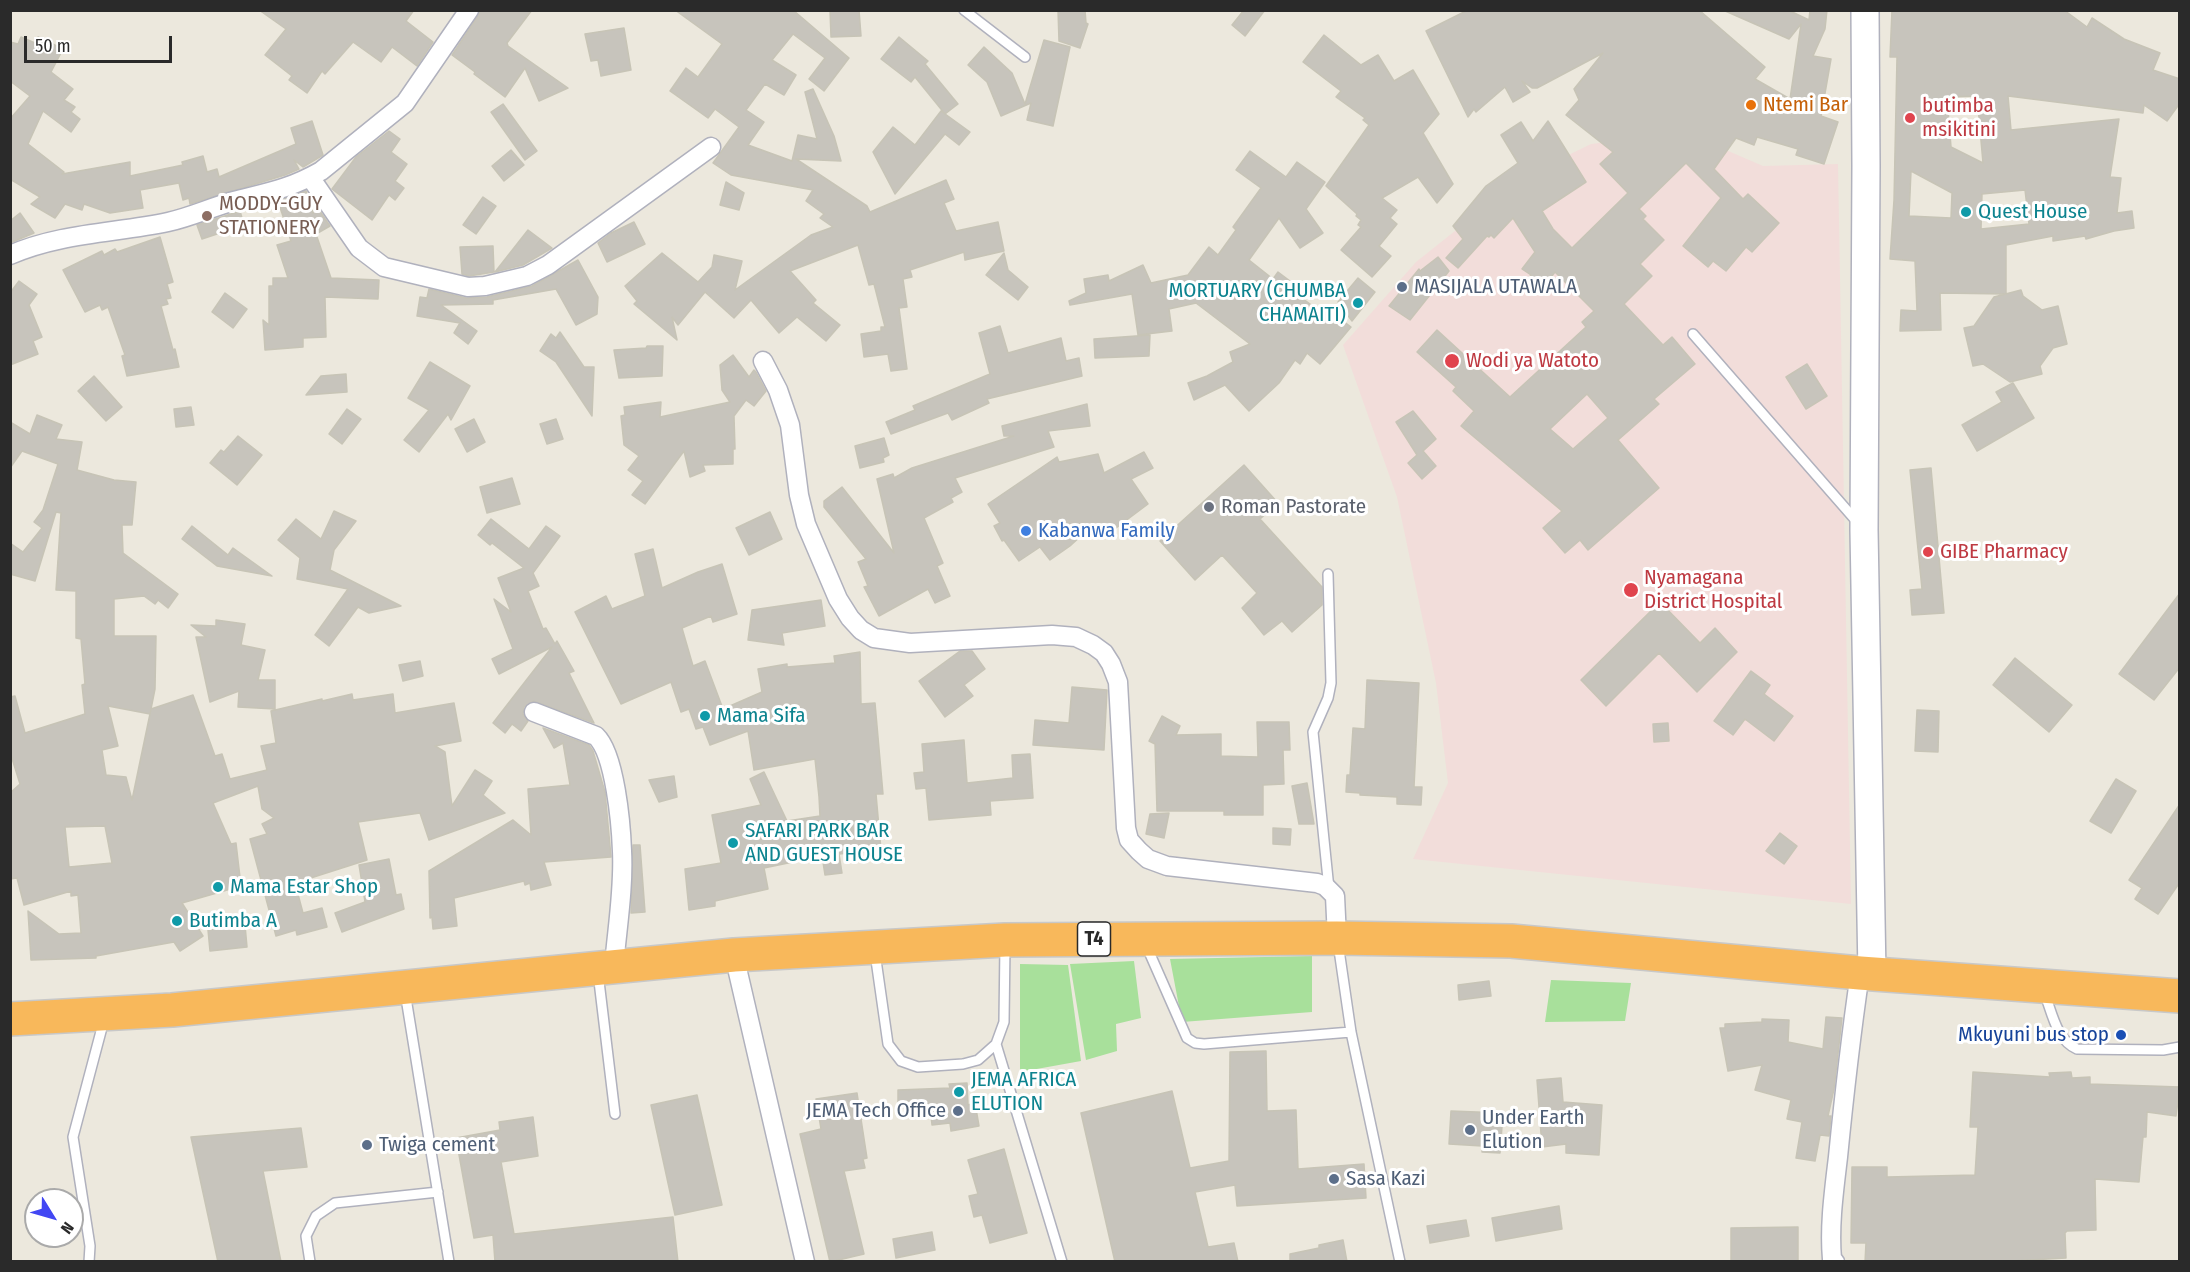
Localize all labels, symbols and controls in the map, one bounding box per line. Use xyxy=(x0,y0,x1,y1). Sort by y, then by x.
scale bar xyxy=(27,24,176,62)
text: 50 m xyxy=(35,35,71,57)
place label: Ntemi Bar xyxy=(1763,92,1848,118)
place label: butimba msikitini xyxy=(1922,93,1996,143)
marker: Ntemi Bar xyxy=(1744,98,1758,112)
marker: butimba msikitini xyxy=(1903,111,1917,125)
place label: MODDY-GUY STATIONERY xyxy=(219,191,323,241)
place label: Quest House xyxy=(1978,199,2087,225)
marker: Quest House xyxy=(1959,205,1973,219)
marker: MODDY-GUY STATIONERY xyxy=(200,209,214,223)
place label: MASIJALA UTAWALA xyxy=(1414,274,1577,300)
place label: MORTUARY (CHUMBA CHAMAITI) xyxy=(1169,278,1346,328)
marker: MASIJALA UTAWALA xyxy=(1395,280,1409,294)
marker: MORTUARY (CHUMBA CHAMAITI) xyxy=(1351,296,1365,310)
place label: Wodi ya Watoto xyxy=(1466,348,1599,374)
marker: Wodi ya Watoto xyxy=(1443,352,1461,370)
place label: Roman Pastorate xyxy=(1221,494,1366,520)
marker: Roman Pastorate xyxy=(1202,500,1216,514)
place label: Kabanwa Family xyxy=(1038,518,1175,544)
marker: Kabanwa Family xyxy=(1019,524,1033,538)
place label: GIBE Pharmacy xyxy=(1940,539,2068,565)
marker: GIBE Pharmacy xyxy=(1921,545,1935,559)
place label: Nyamagana District Hospital xyxy=(1644,565,1782,615)
marker: Nyamagana District Hospital xyxy=(1622,581,1640,599)
place label: Mama Sifa xyxy=(717,703,806,729)
marker: Mama Sifa xyxy=(698,709,712,723)
place label: SAFARI PARK BAR AND GUEST HOUSE xyxy=(745,818,903,868)
marker: SAFARI PARK BAR AND GUEST HOUSE xyxy=(726,836,740,850)
place label: Mama Estar Shop xyxy=(230,874,378,900)
marker: Mama Estar Shop xyxy=(211,880,225,894)
place label: Butimba A xyxy=(189,908,277,934)
marker: Butimba A xyxy=(170,914,184,928)
road number: T4 xyxy=(1078,922,1110,956)
place label: Mkuyuni bus stop xyxy=(1958,1022,2109,1048)
marker: Mkuyuni bus stop xyxy=(2114,1028,2128,1042)
place label: JEMA AFRICA ELUTION xyxy=(971,1067,1076,1117)
marker: JEMA AFRICA ELUTION xyxy=(952,1085,966,1099)
place label: JEMA Tech Office xyxy=(806,1098,946,1124)
marker: JEMA Tech Office xyxy=(951,1104,965,1118)
place label: Under Earth Elution xyxy=(1482,1105,1584,1155)
marker: Under Earth Elution xyxy=(1463,1123,1477,1137)
place label: Twiga cement xyxy=(379,1132,495,1158)
marker: Twiga cement xyxy=(360,1138,374,1152)
place label: Sasa Kazi xyxy=(1346,1166,1425,1192)
marker: Sasa Kazi xyxy=(1327,1172,1341,1186)
north arrow xyxy=(24,1188,84,1248)
text: N xyxy=(57,1218,78,1237)

